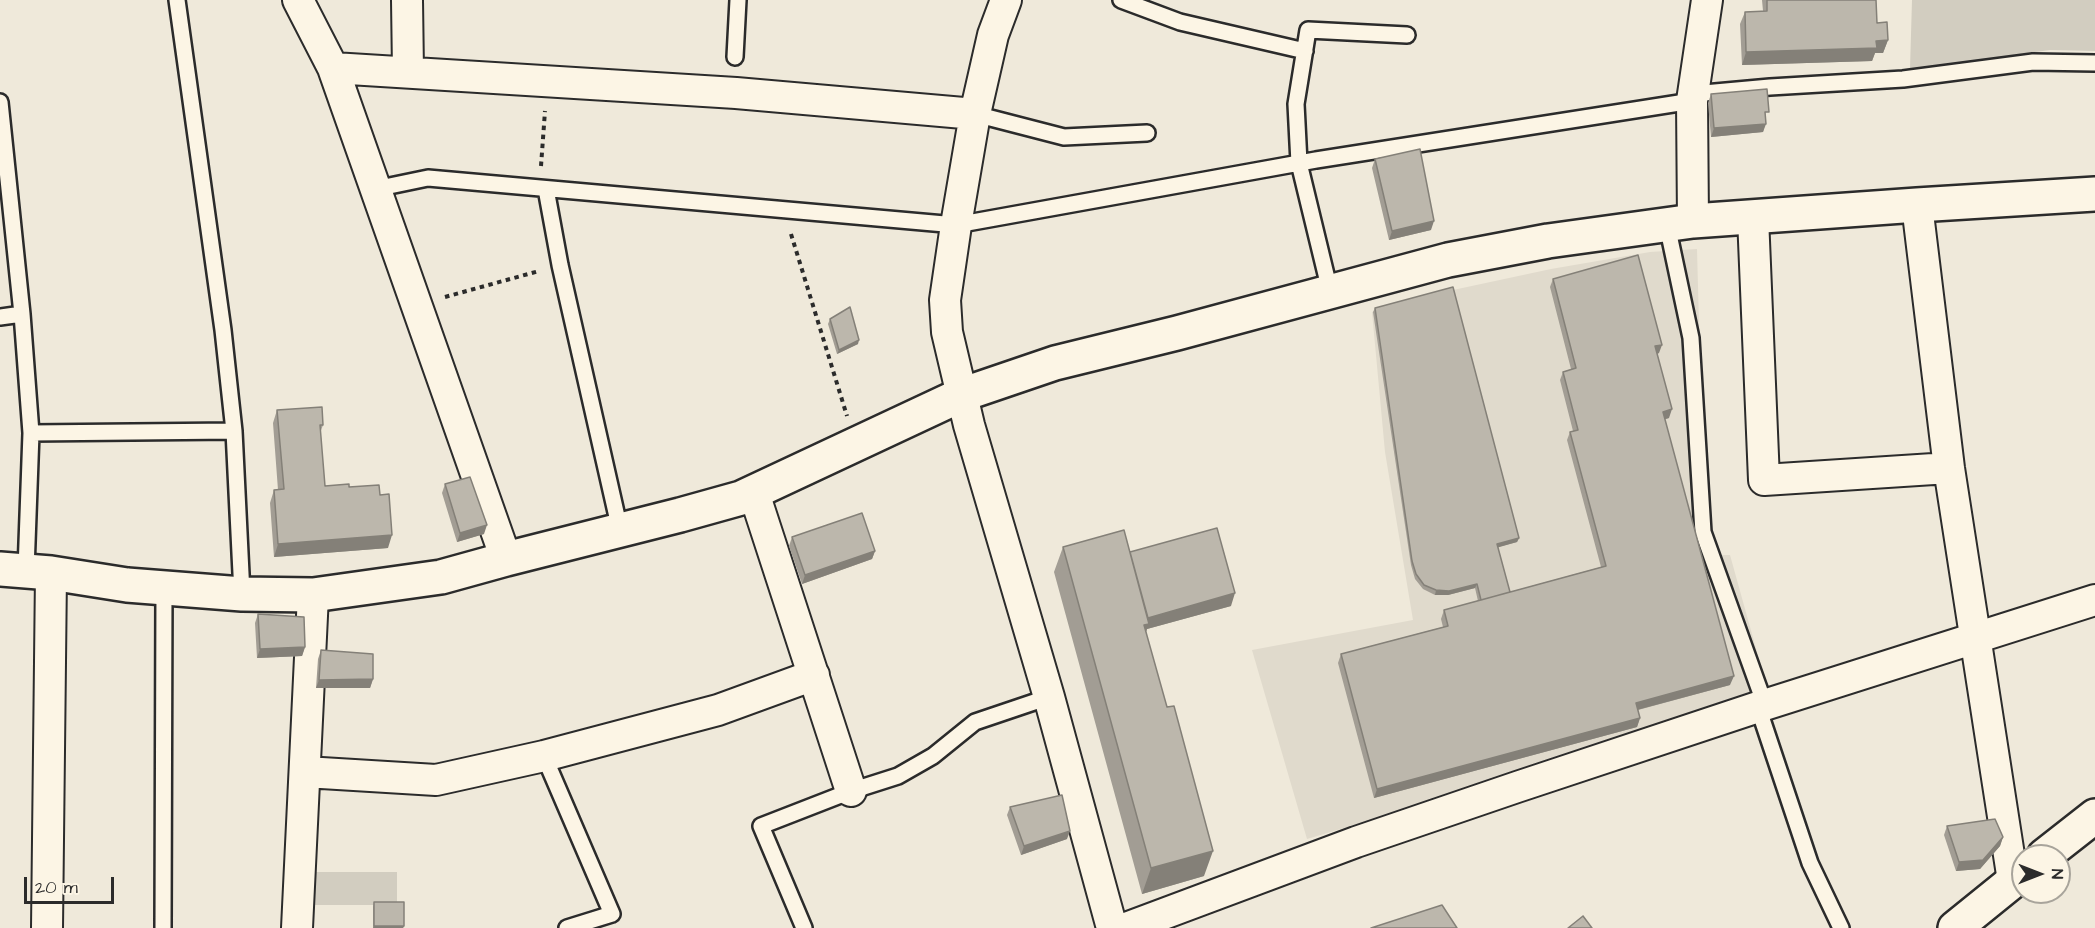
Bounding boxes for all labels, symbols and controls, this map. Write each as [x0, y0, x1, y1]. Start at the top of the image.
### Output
north arrow [2011, 844, 2071, 904]
scale bar [27, 865, 117, 903]
text: N [2046, 869, 2068, 879]
text: 20 m [35, 875, 78, 900]

